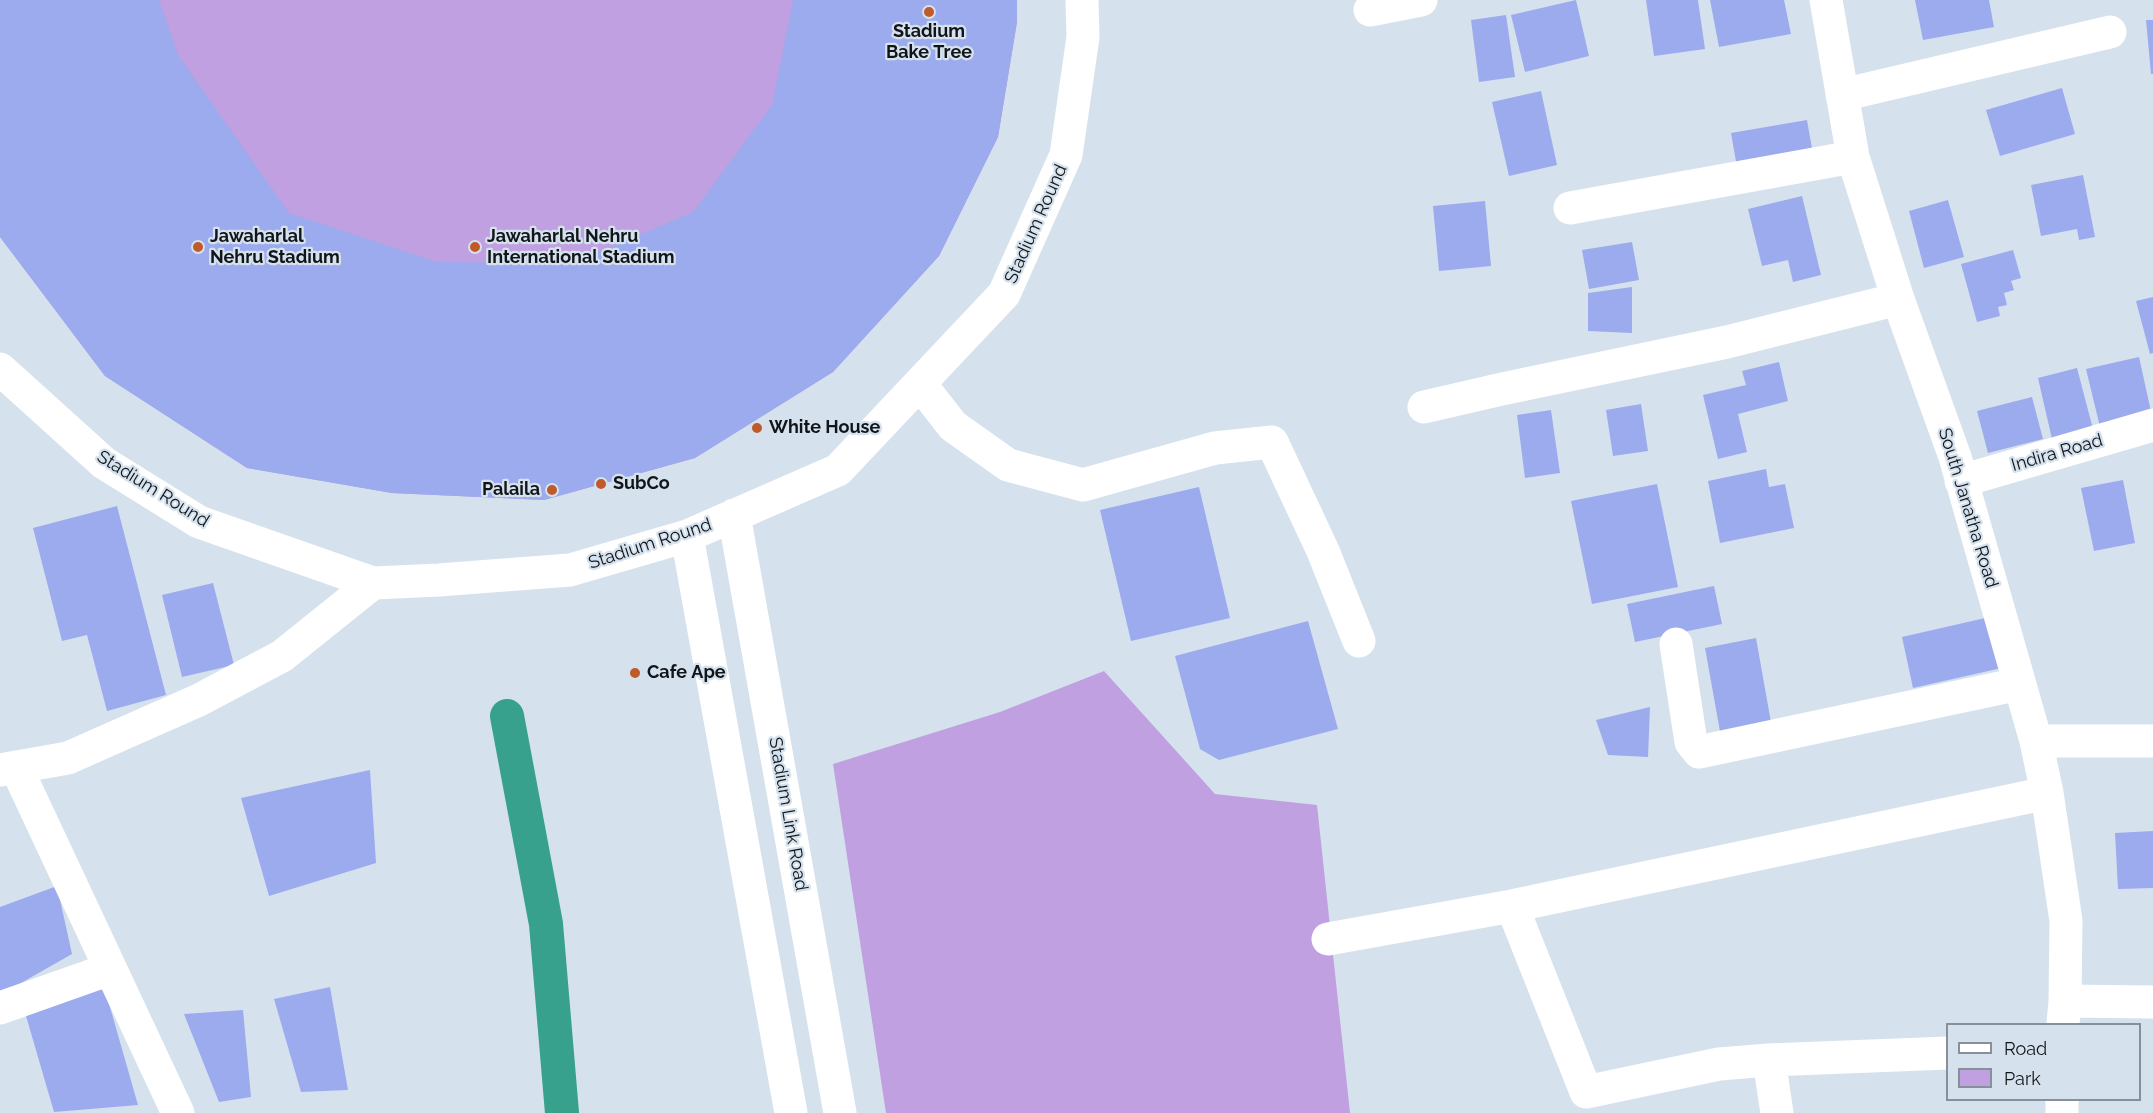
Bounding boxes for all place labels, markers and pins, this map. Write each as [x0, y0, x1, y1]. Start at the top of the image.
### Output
marker: Stadium Bake Tree [922, 5, 936, 19]
place label: Stadium Bake Tree [886, 21, 972, 63]
place label: Jawaharlal Nehru Stadium [210, 226, 340, 268]
place label: Jawaharlal Nehru International Stadium [487, 226, 674, 268]
marker: Jawaharlal Nehru Stadium [191, 240, 205, 254]
marker: Jawaharlal Nehru International Stadium [468, 240, 482, 254]
place label: White House [769, 417, 880, 439]
marker: White House [750, 421, 764, 435]
place label: SubCo [613, 473, 670, 495]
marker: SubCo [594, 477, 608, 491]
place label: Palaila [482, 479, 540, 501]
marker: Palaila [545, 483, 559, 497]
place label: Cafe Ape [647, 662, 726, 684]
marker: Cafe Ape [628, 666, 642, 680]

